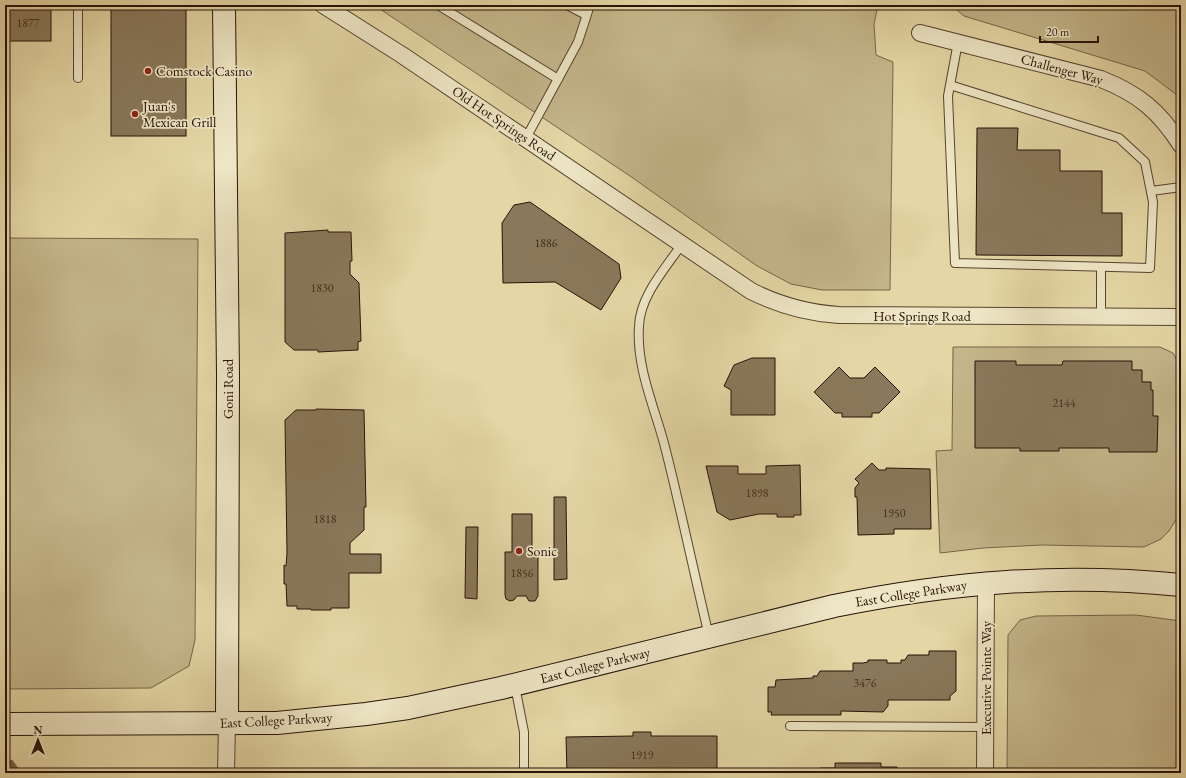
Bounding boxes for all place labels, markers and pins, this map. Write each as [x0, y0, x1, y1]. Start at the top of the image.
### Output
place label: Comstock Casino [156, 62, 253, 80]
marker: Comstock Casino [143, 66, 153, 76]
place label: Juan's Mexican Grill [142, 97, 217, 131]
marker: Juan's Mexican Grill [130, 109, 140, 119]
place label: Sonic [527, 542, 557, 560]
marker: Sonic [514, 546, 524, 556]

